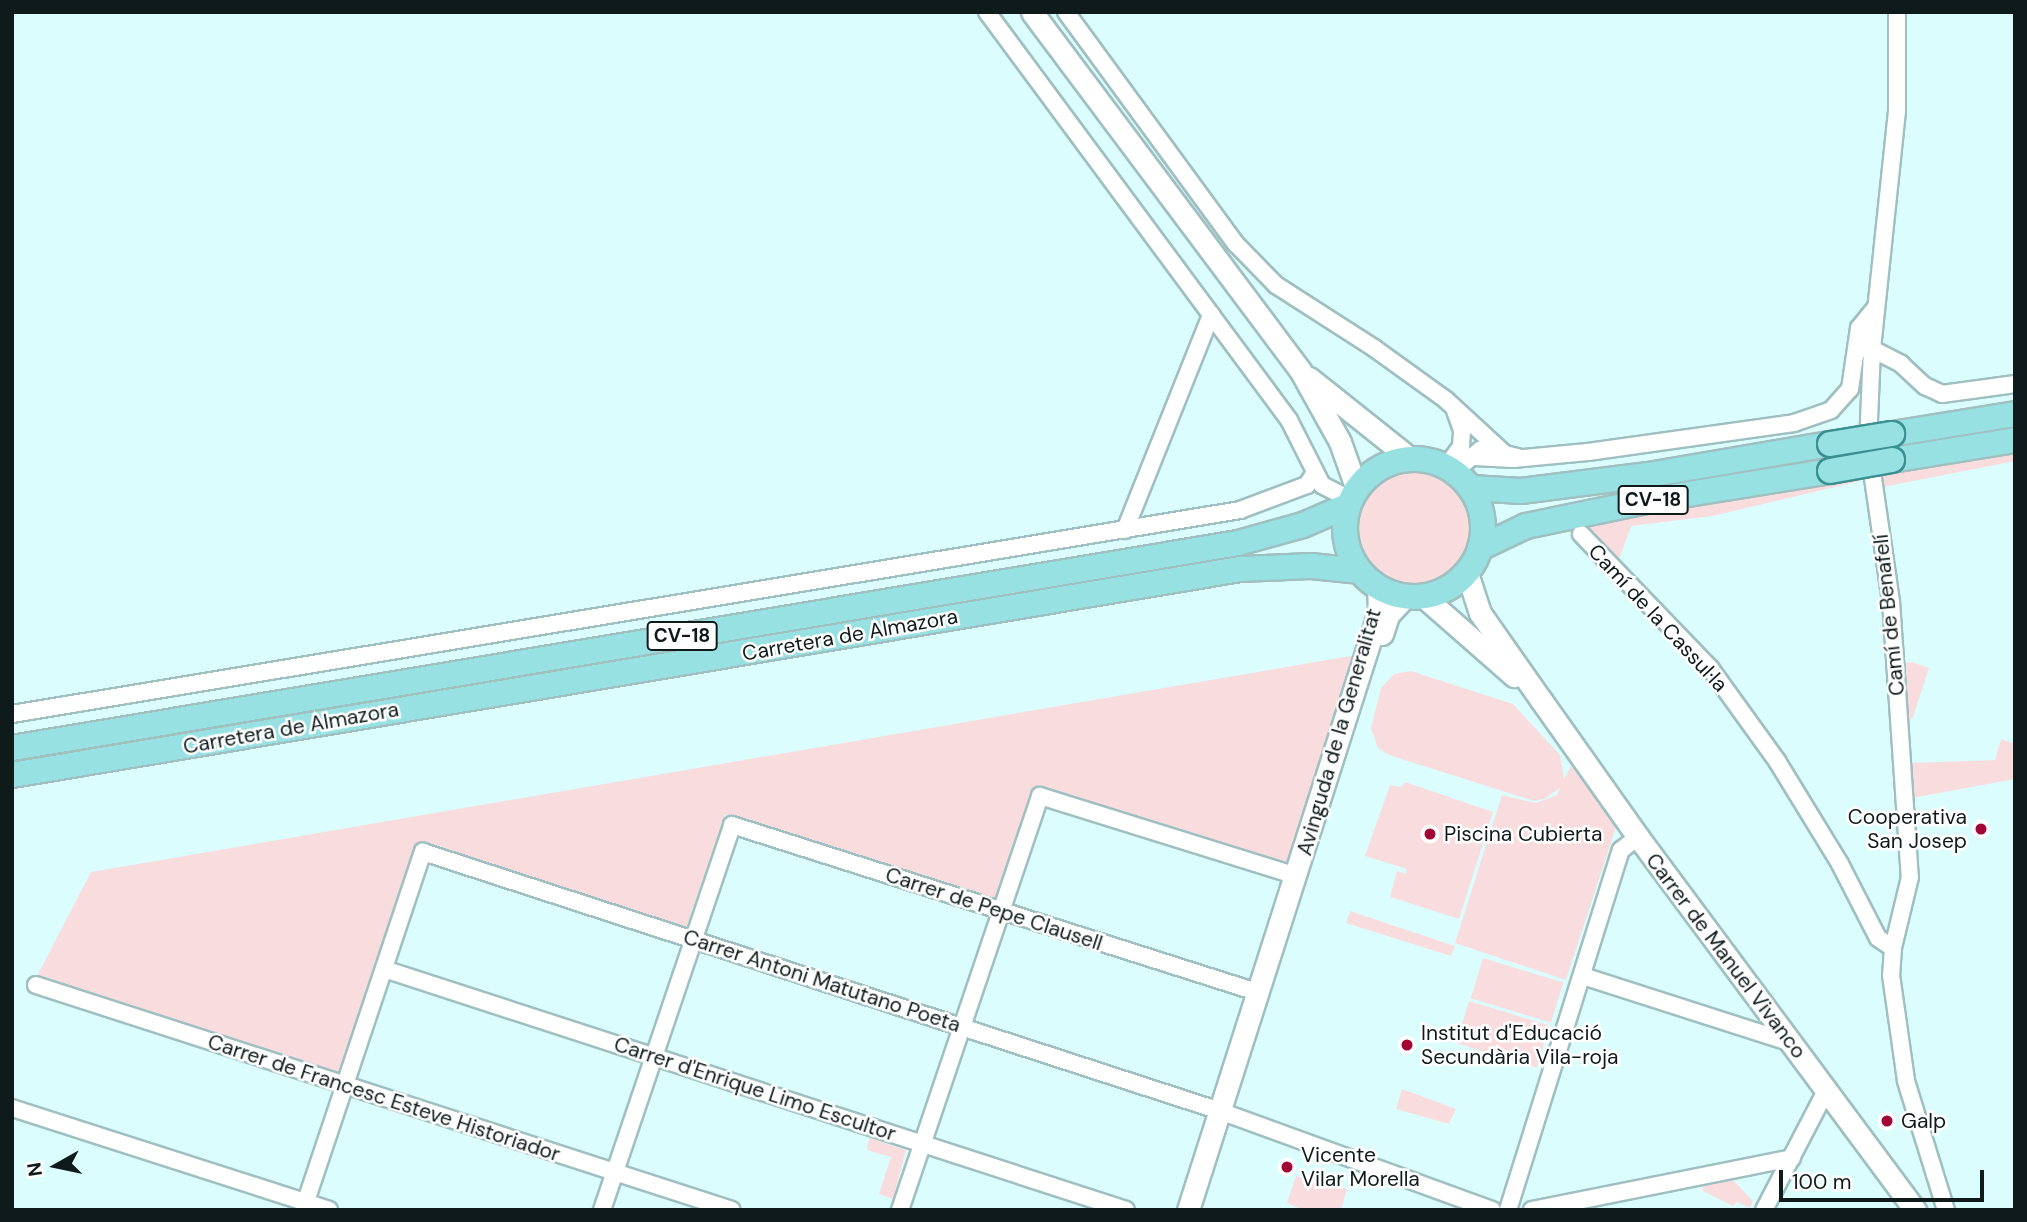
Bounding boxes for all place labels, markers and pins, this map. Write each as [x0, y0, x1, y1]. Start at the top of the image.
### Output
place label: Cooperativa San Josep [1848, 804, 1967, 854]
place label: Piscina Cubierta [1444, 821, 1603, 847]
marker: Cooperativa San Josep [1973, 821, 1989, 837]
marker: Piscina Cubierta [1422, 826, 1438, 842]
place label: Institut d'Educació Secundària Vila-roja [1421, 1020, 1619, 1070]
marker: Institut d'Educació Secundària Vila-roja [1399, 1037, 1415, 1053]
place label: Galp [1901, 1108, 1946, 1134]
marker: Galp [1879, 1113, 1895, 1129]
place label: Vicente Vilar Morella [1301, 1142, 1420, 1192]
marker: Vicente Vilar Morella [1279, 1159, 1295, 1175]

